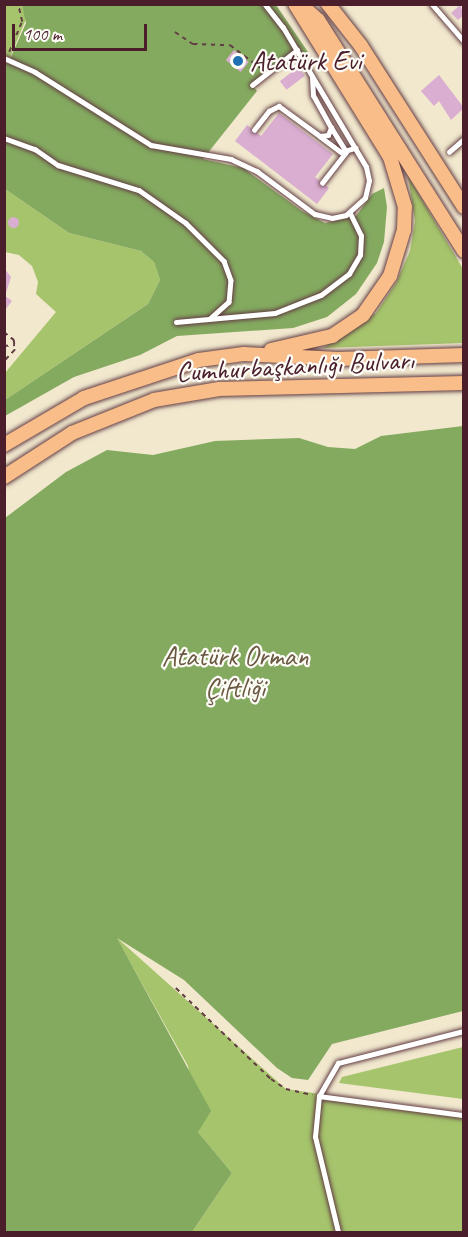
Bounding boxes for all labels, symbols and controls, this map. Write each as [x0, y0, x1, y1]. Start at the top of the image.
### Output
scale bar [15, 12, 150, 50]
text: 100 m [23, 23, 62, 45]
place label: Atatürk Evi [250, 44, 362, 78]
marker: Atatürk Evi [231, 54, 245, 68]
street label: Cumhurbaşkanlığı Bulvarı [175, 343, 415, 389]
park label: Atatürk Orman Çiftliği [161, 639, 309, 705]

